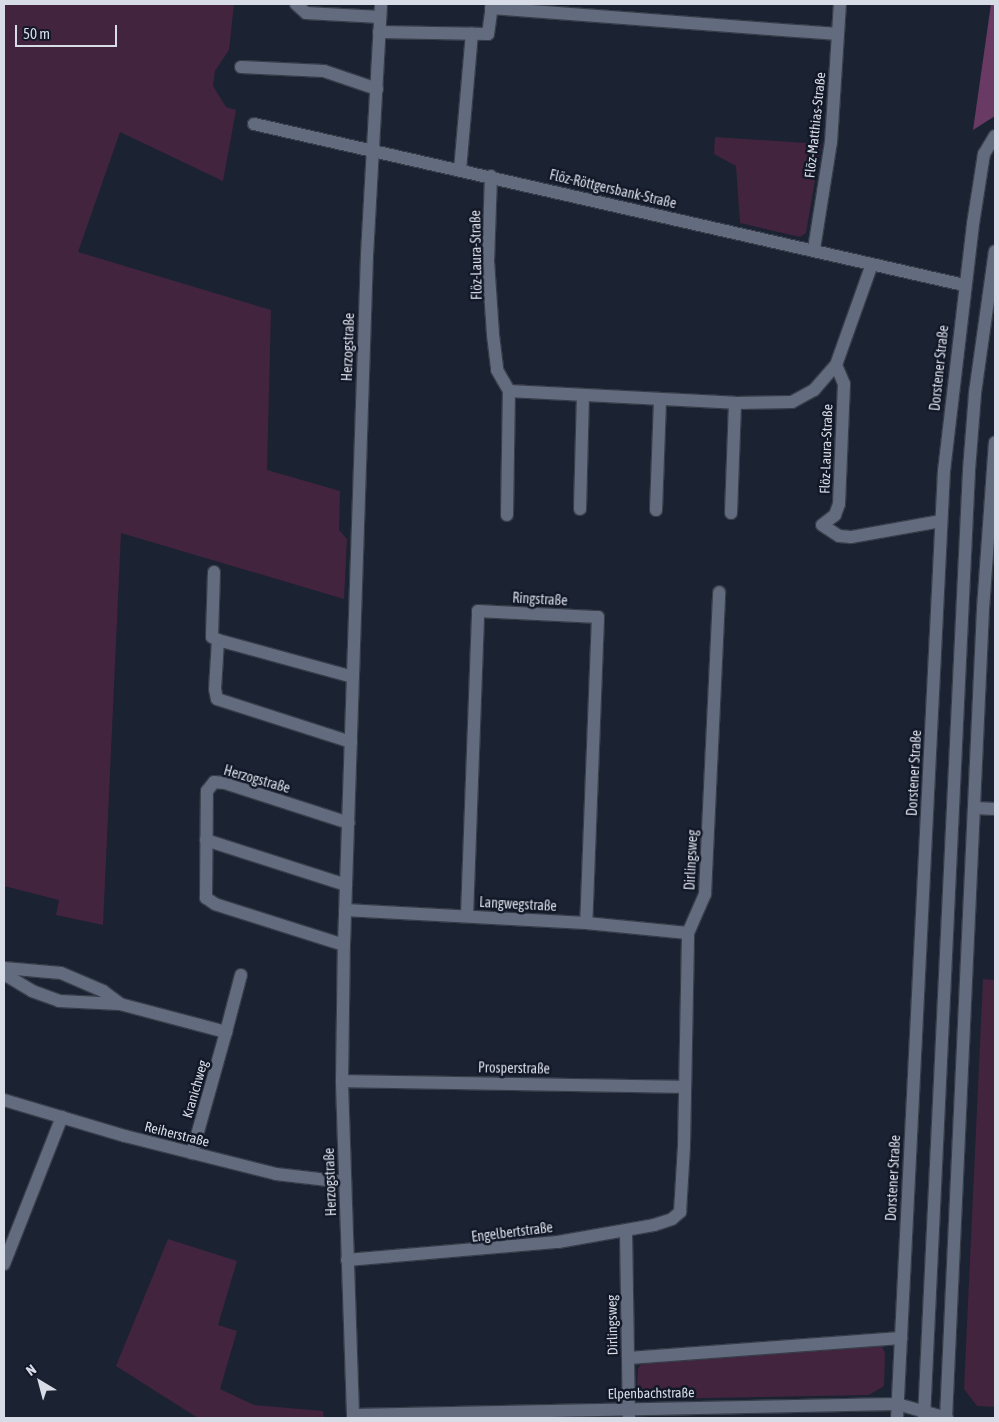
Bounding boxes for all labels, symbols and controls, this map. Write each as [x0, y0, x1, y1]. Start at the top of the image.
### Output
scale bar [18, 15, 120, 47]
text: 50 m [23, 25, 50, 42]
street label: Flöz-Matthias-Straße [801, 71, 829, 179]
street label: Flöz-Röttgersbank-Straße [548, 166, 678, 212]
street label: Flöz-Laura-Straße [467, 210, 485, 300]
street label: Herzogstraße [338, 313, 358, 381]
street label: Dorstener Straße [926, 324, 952, 412]
street label: Flöz-Laura-Straße [816, 404, 836, 494]
street label: Ringstraße [512, 589, 568, 609]
street label: Dorstener Straße [903, 730, 925, 816]
street label: Herzogstraße [222, 761, 292, 797]
street label: Dirlingsweg [681, 829, 701, 891]
street label: Langwegstraße [479, 894, 557, 914]
street label: Kranichweg [179, 1058, 211, 1120]
street label: Prosperstraße [478, 1059, 550, 1077]
street label: Reiherstraße [143, 1118, 211, 1150]
street label: Dorstener Straße [882, 1135, 904, 1221]
street label: Herzogstraße [320, 1148, 340, 1216]
street label: Engelbertstraße [470, 1219, 554, 1245]
street label: Dirlingsweg [603, 1295, 621, 1355]
north arrow [15, 1357, 65, 1407]
text: N [23, 1361, 39, 1379]
street label: Elpenbachstraße [607, 1384, 695, 1402]

